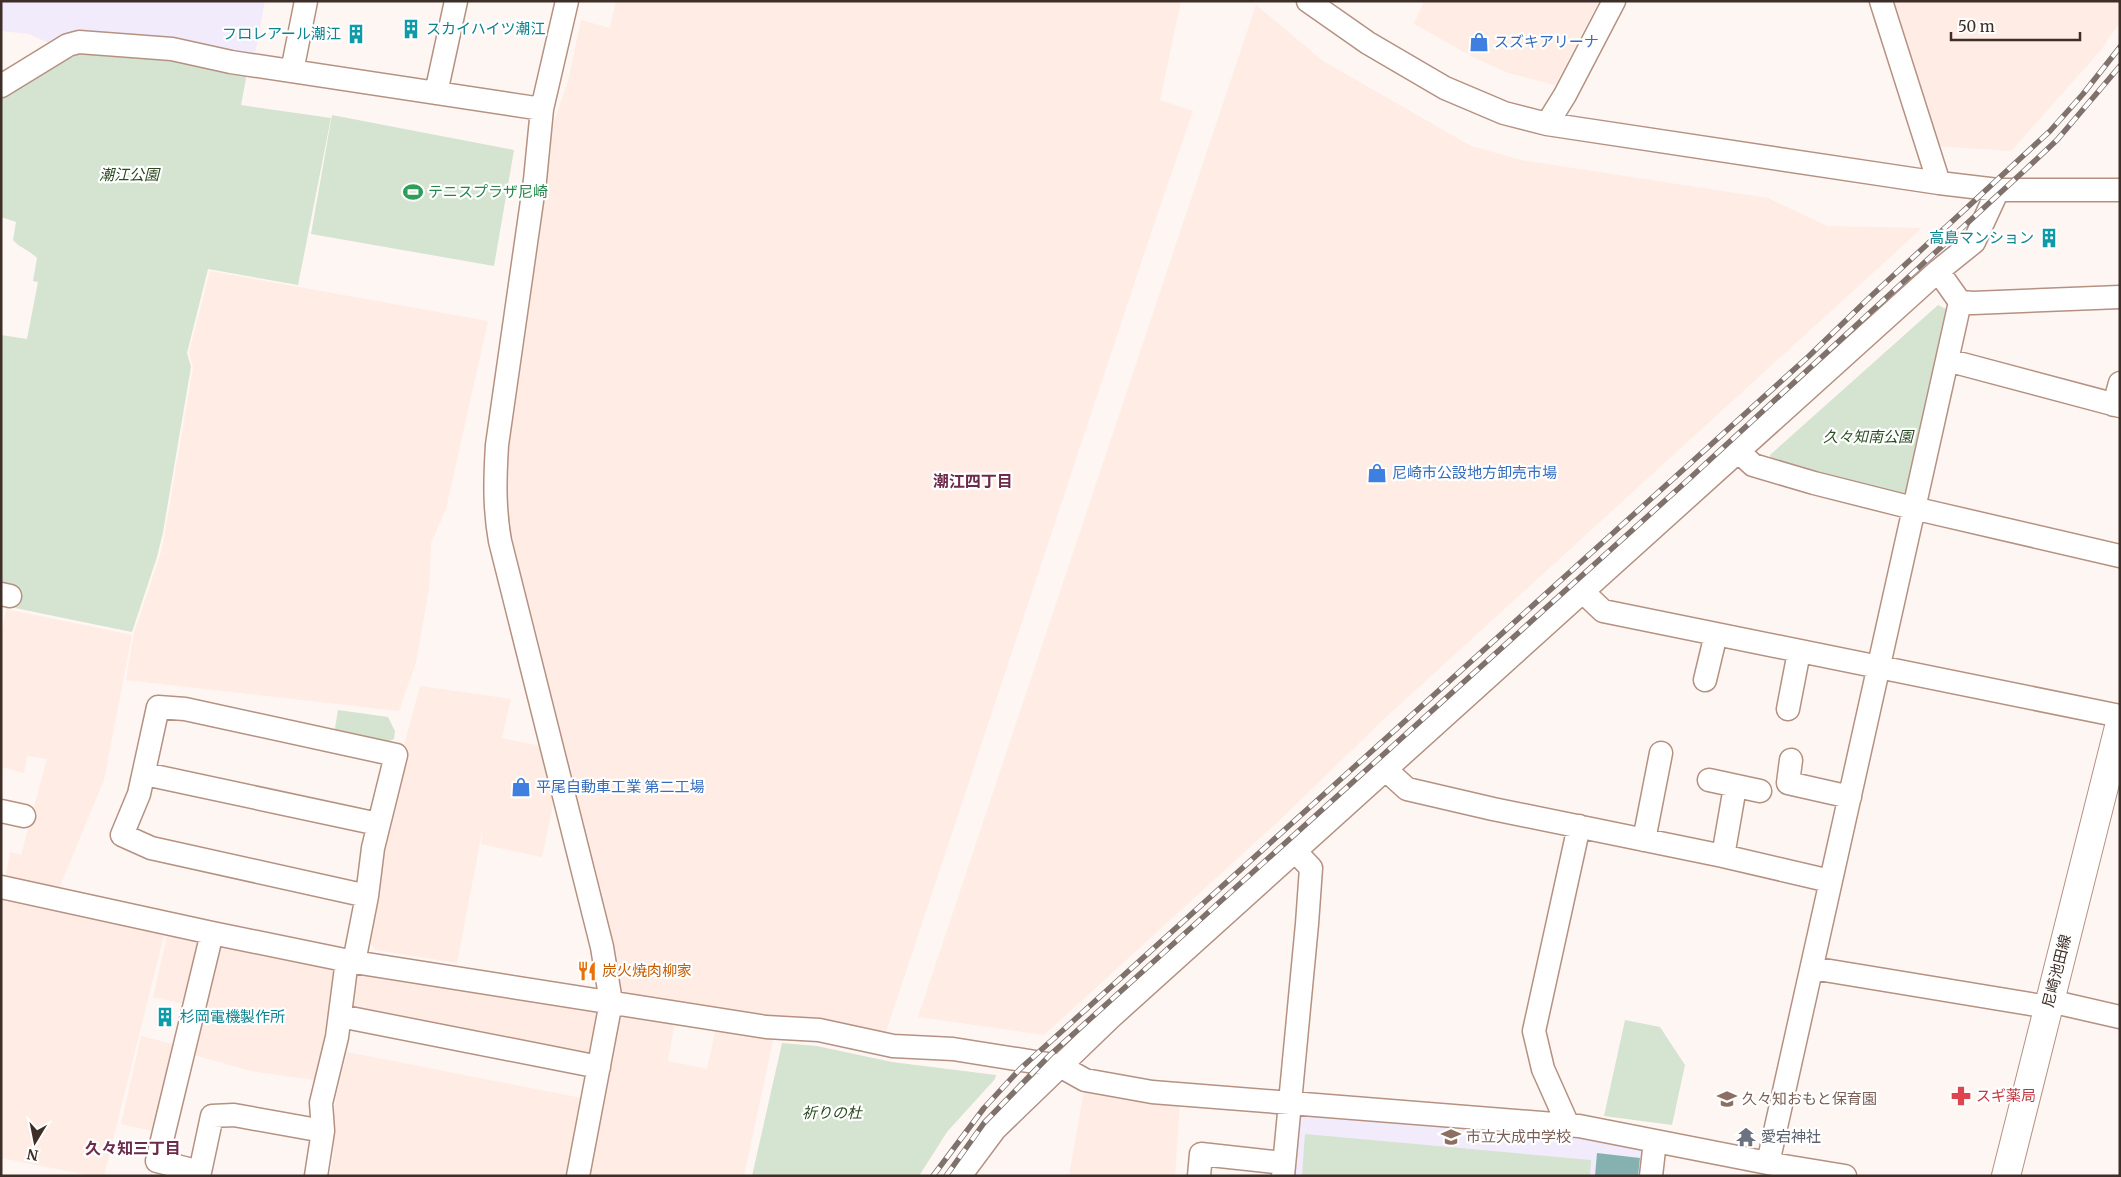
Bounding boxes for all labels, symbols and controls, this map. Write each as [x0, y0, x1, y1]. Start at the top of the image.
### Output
scale bar [1951, 10, 2080, 42]
text: 50 m [1958, 17, 1995, 36]
building icon: スカイハイツ潮江 [400, 18, 422, 40]
place label: スカイハイツ潮江 [426, 19, 545, 38]
building icon: フロレアール潮江 [345, 23, 367, 45]
place label: フロレアール潮江 [222, 24, 341, 43]
shop icon: スズキアリーナ [1468, 31, 1490, 53]
place label: スズキアリーナ [1494, 32, 1599, 51]
park label: 潮江公園 [99, 165, 161, 184]
sports icon: テニスプラザ尼崎 [402, 181, 424, 203]
place label: テニスプラザ尼崎 [428, 182, 548, 201]
building icon: 高島マンション [2038, 227, 2060, 249]
place label: 高島マンション [1929, 228, 2034, 247]
park label: 久々知南公園 [1823, 427, 1915, 446]
shop icon: 尼崎市公設地方卸売市場 [1366, 462, 1388, 484]
place label: 尼崎市公設地方卸売市場 [1392, 463, 1557, 482]
district label: 潮江四丁目 [933, 471, 1013, 491]
shop icon: 平尾自動車工業 第二工場 [510, 776, 532, 798]
place label: 平尾自動車工業 第二工場 [536, 777, 705, 796]
street label: 尼崎池田線 [2038, 932, 2075, 1010]
restaurant icon: 炭火焼肉柳家 [576, 960, 598, 982]
place label: 炭火焼肉柳家 [602, 961, 692, 980]
building icon: 杉岡電機製作所 [154, 1006, 176, 1028]
place label: 杉岡電機製作所 [180, 1007, 285, 1026]
pharmacy icon: スギ薬局 [1950, 1085, 1972, 1107]
place label: スギ薬局 [1976, 1086, 2036, 1105]
school or university icon: 久々知おもと保育園 [1716, 1088, 1738, 1110]
place label: 久々知おもと保育園 [1742, 1089, 1877, 1108]
park label: 祈りの杜 [802, 1103, 863, 1122]
north arrow [10, 1117, 60, 1167]
school or university icon: 市立大成中学校 [1440, 1126, 1462, 1148]
temple icon: 愛宕神社 [1735, 1126, 1757, 1148]
place label: 市立大成中学校 [1466, 1127, 1571, 1146]
place label: 愛宕神社 [1761, 1127, 1821, 1146]
district label: 久々知三丁目 [85, 1138, 181, 1158]
text: N [26, 1145, 40, 1165]

